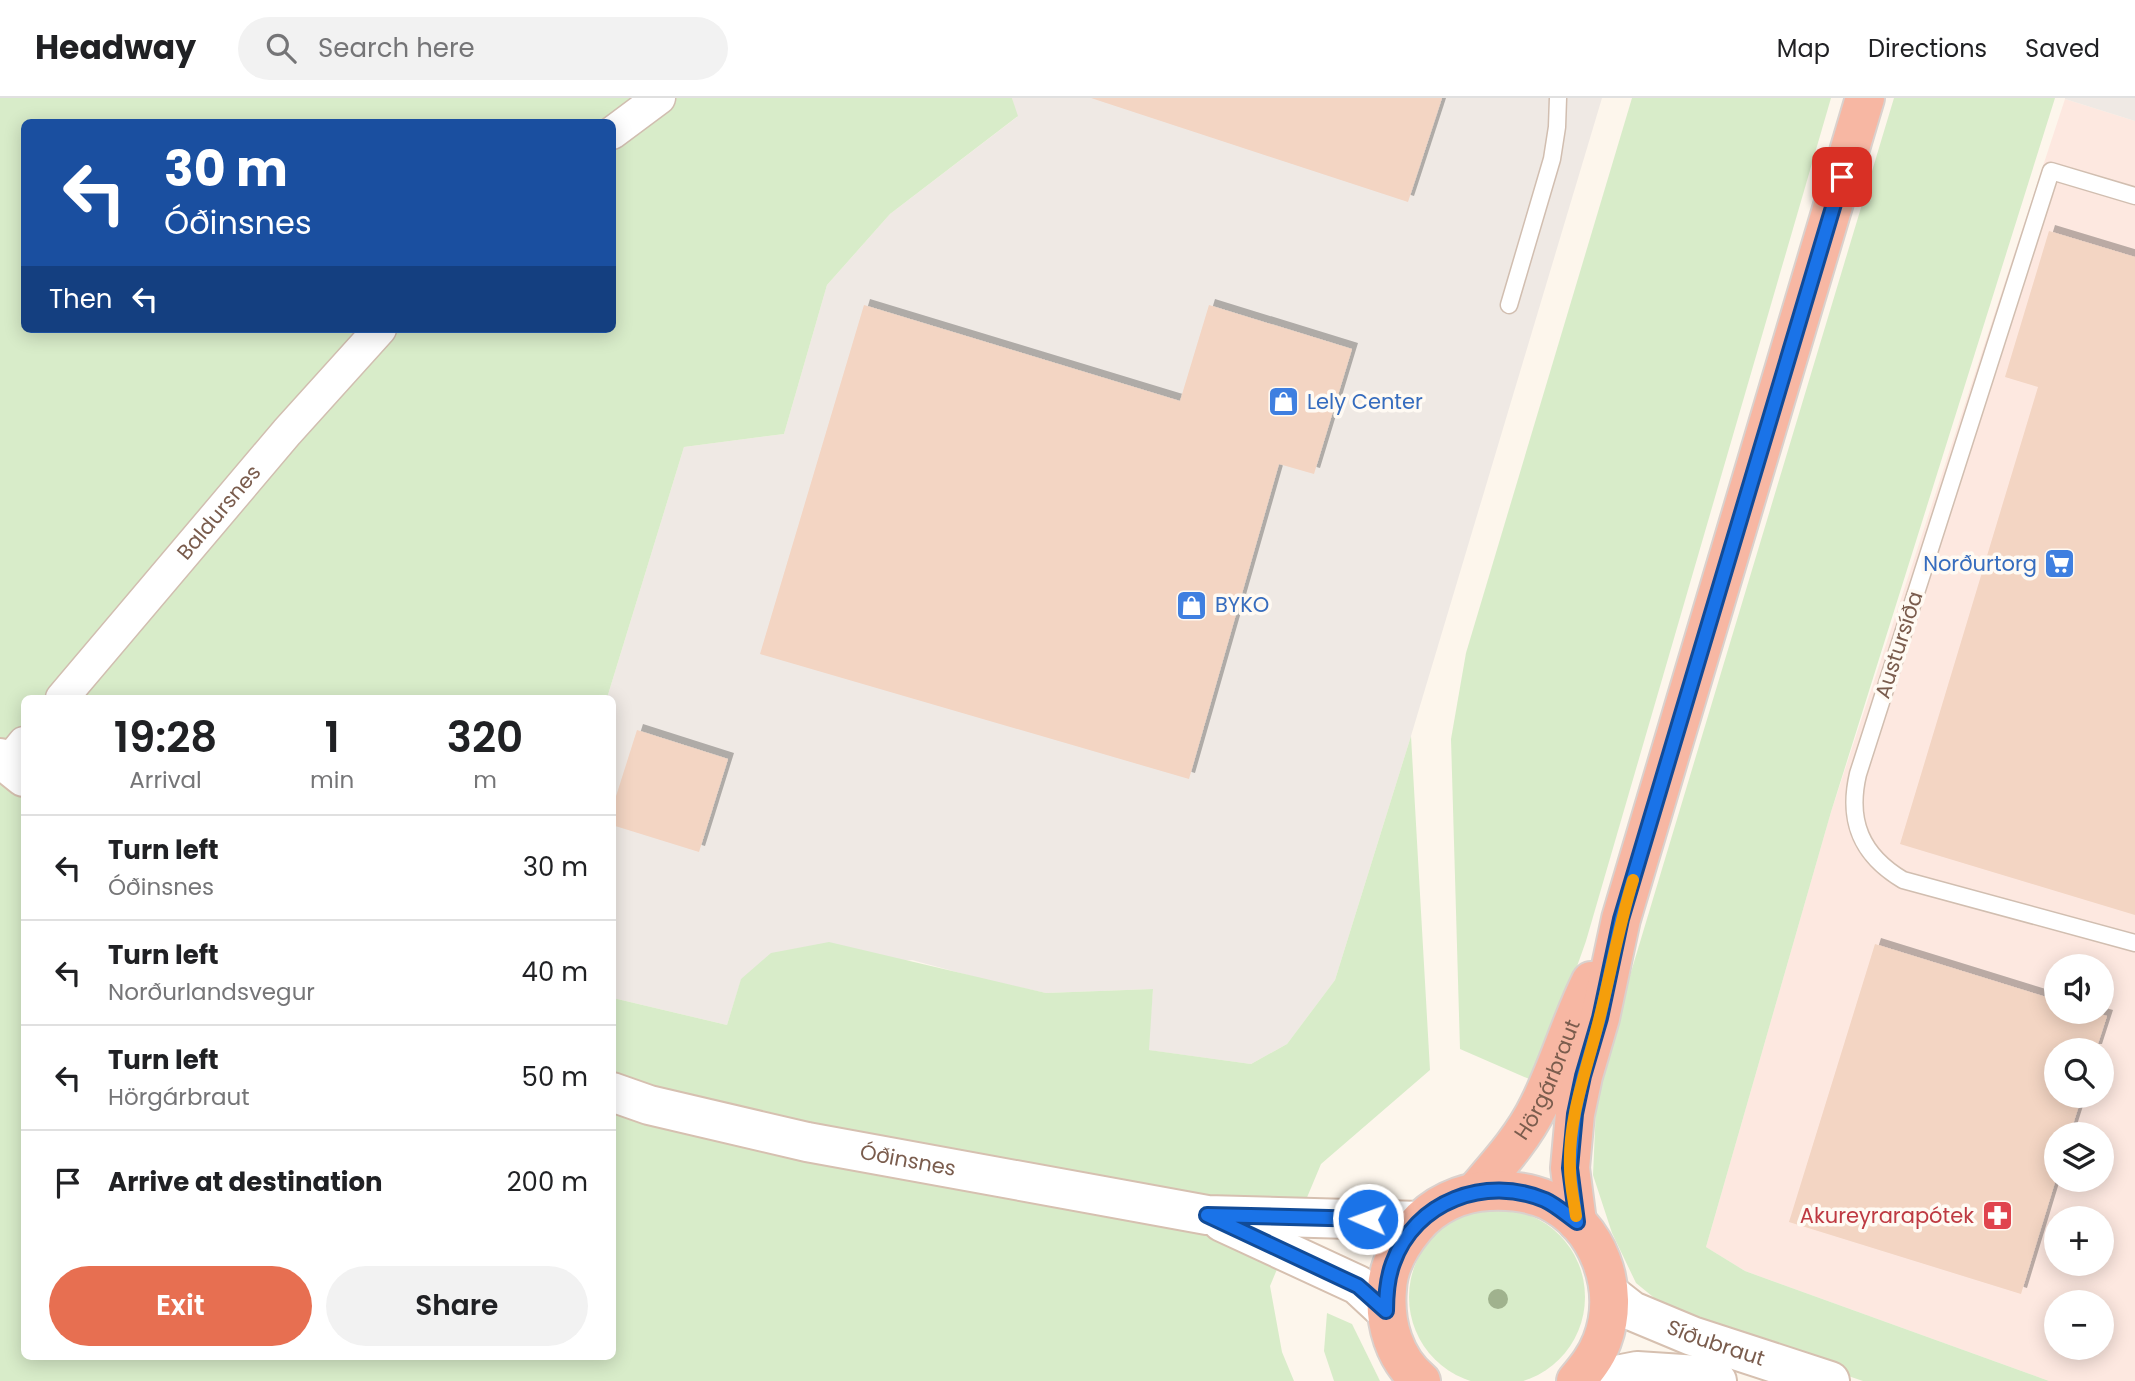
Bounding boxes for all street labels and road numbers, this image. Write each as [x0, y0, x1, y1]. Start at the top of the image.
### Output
street label: Baldursnes [170, 458, 267, 566]
street label: Austursíða [1868, 587, 1929, 702]
street label: Hörgárbraut [1507, 1015, 1587, 1145]
street label: Óðinsnes [858, 1137, 958, 1183]
street label: Síðubraut [1663, 1312, 1769, 1373]

